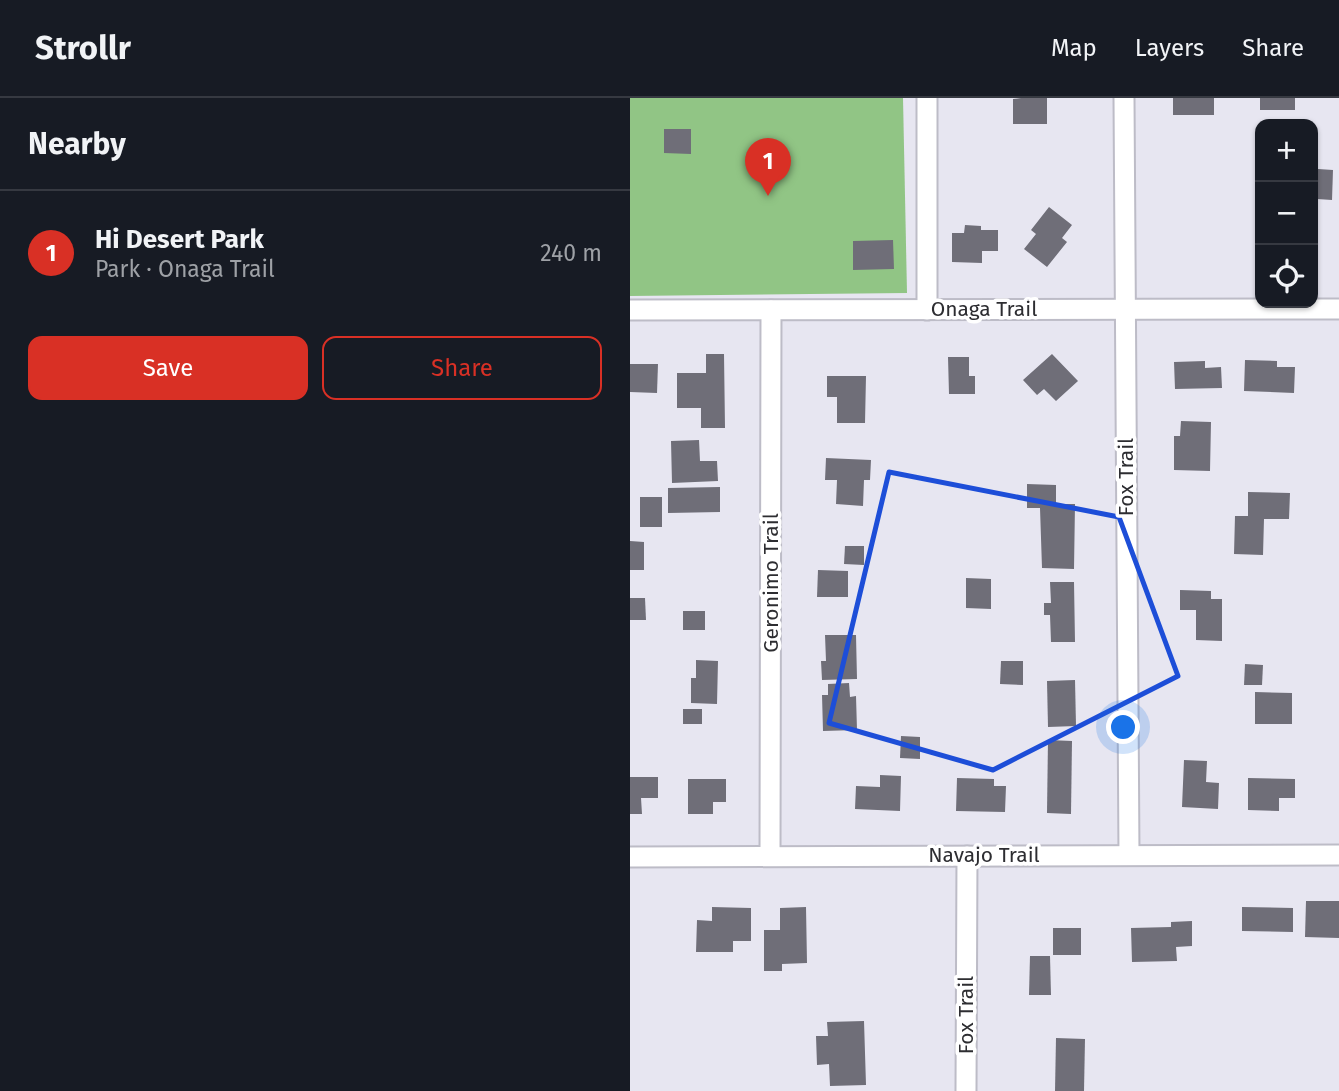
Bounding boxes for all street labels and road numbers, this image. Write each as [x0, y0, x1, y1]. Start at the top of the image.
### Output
street label: Onaga Trail [931, 296, 1037, 322]
street label: Fox Trail [1113, 438, 1139, 516]
street label: Geronimo Trail [758, 513, 784, 653]
street label: Navajo Trail [928, 842, 1040, 868]
street label: Fox Trail [953, 976, 979, 1054]

